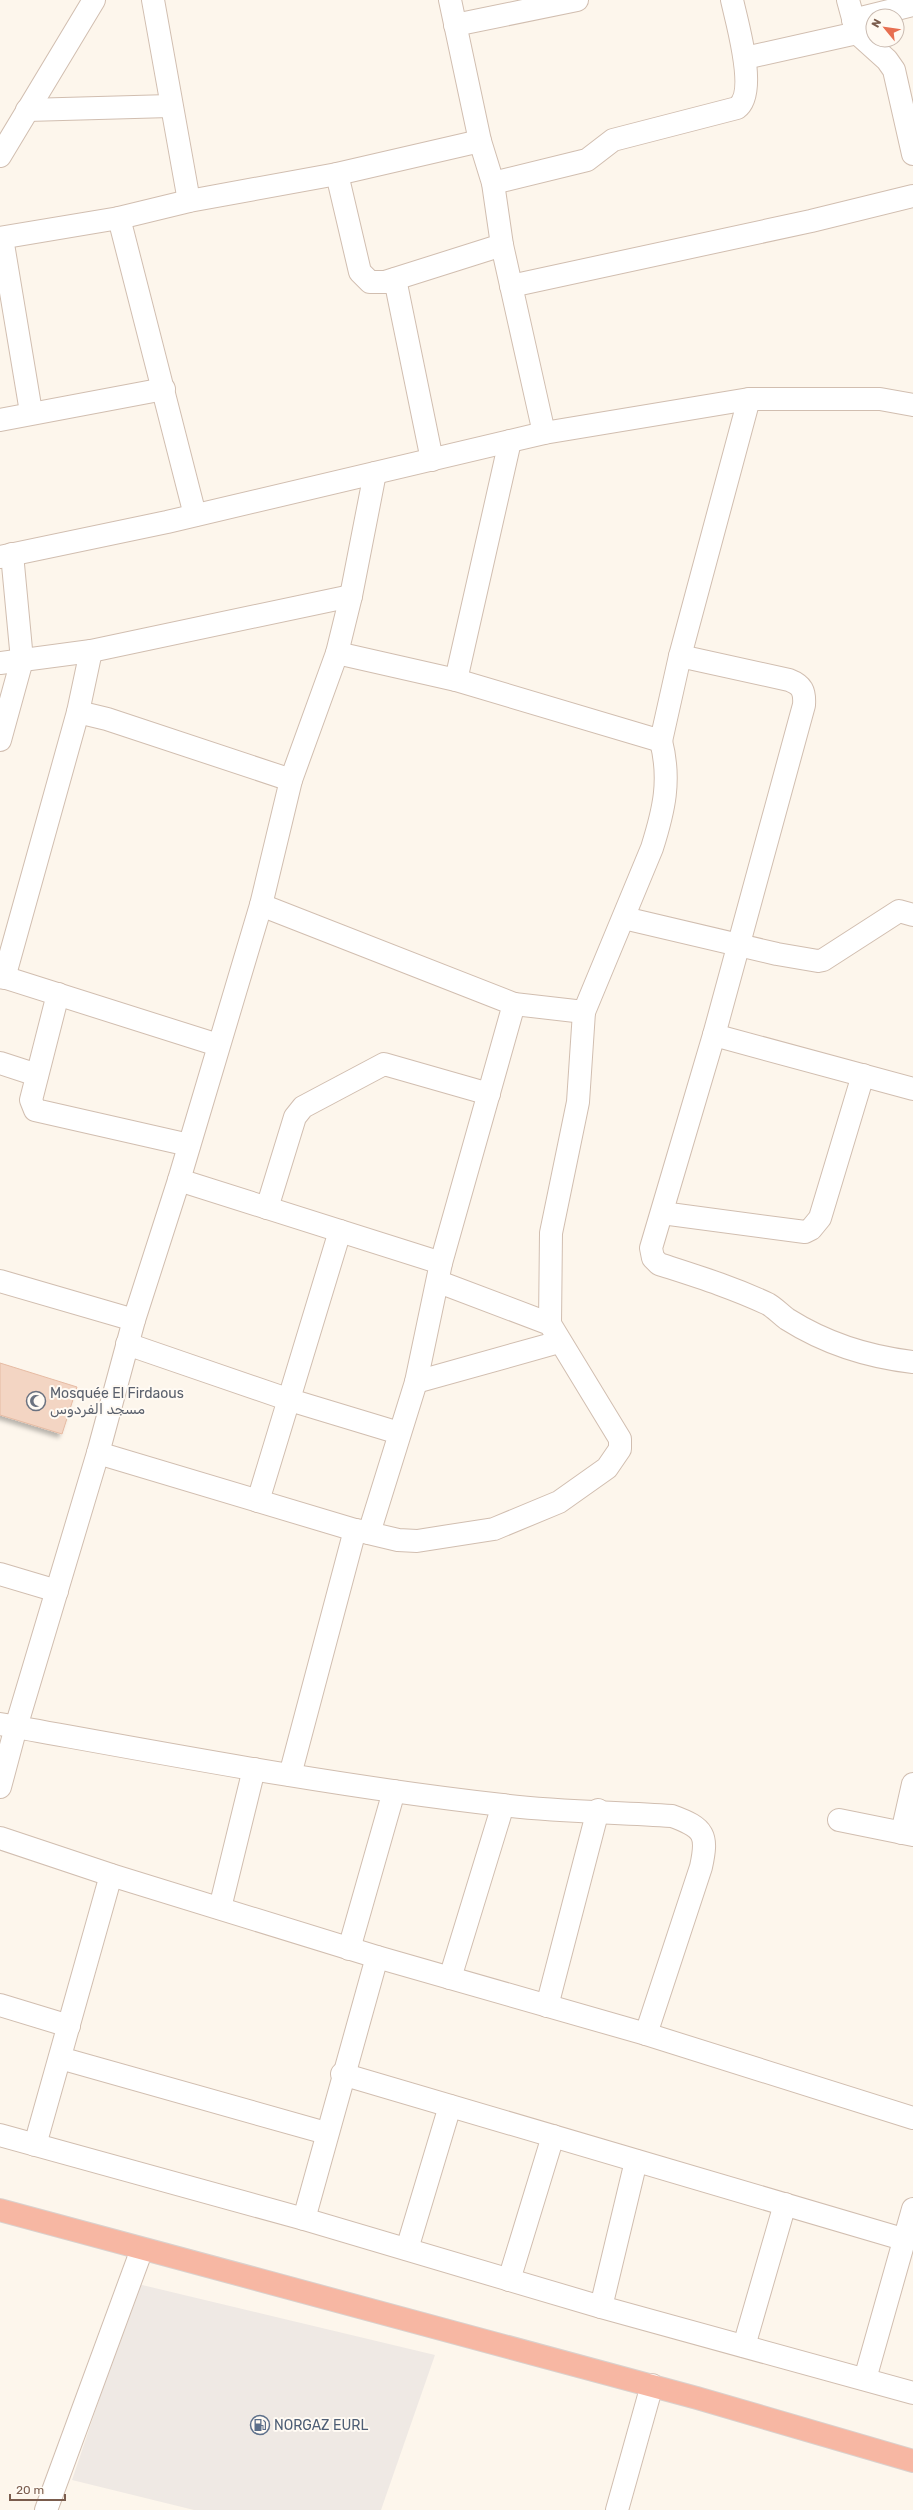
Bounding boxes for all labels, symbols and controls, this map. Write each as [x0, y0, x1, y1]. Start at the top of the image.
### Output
north arrow [865, 8, 905, 48]
text: N [869, 17, 884, 30]
place label: Mosquée El Firdaous مسجد الفردوس [50, 1385, 184, 1418]
mosque icon: Mosquée El Firdaous مسجد الفردوس [25, 1390, 47, 1412]
fuel station icon: NORGAZ EURL [249, 2414, 271, 2436]
place label: NORGAZ EURL [274, 2417, 368, 2434]
scale bar [10, 2476, 65, 2502]
text: 20 m [16, 2483, 44, 2497]

